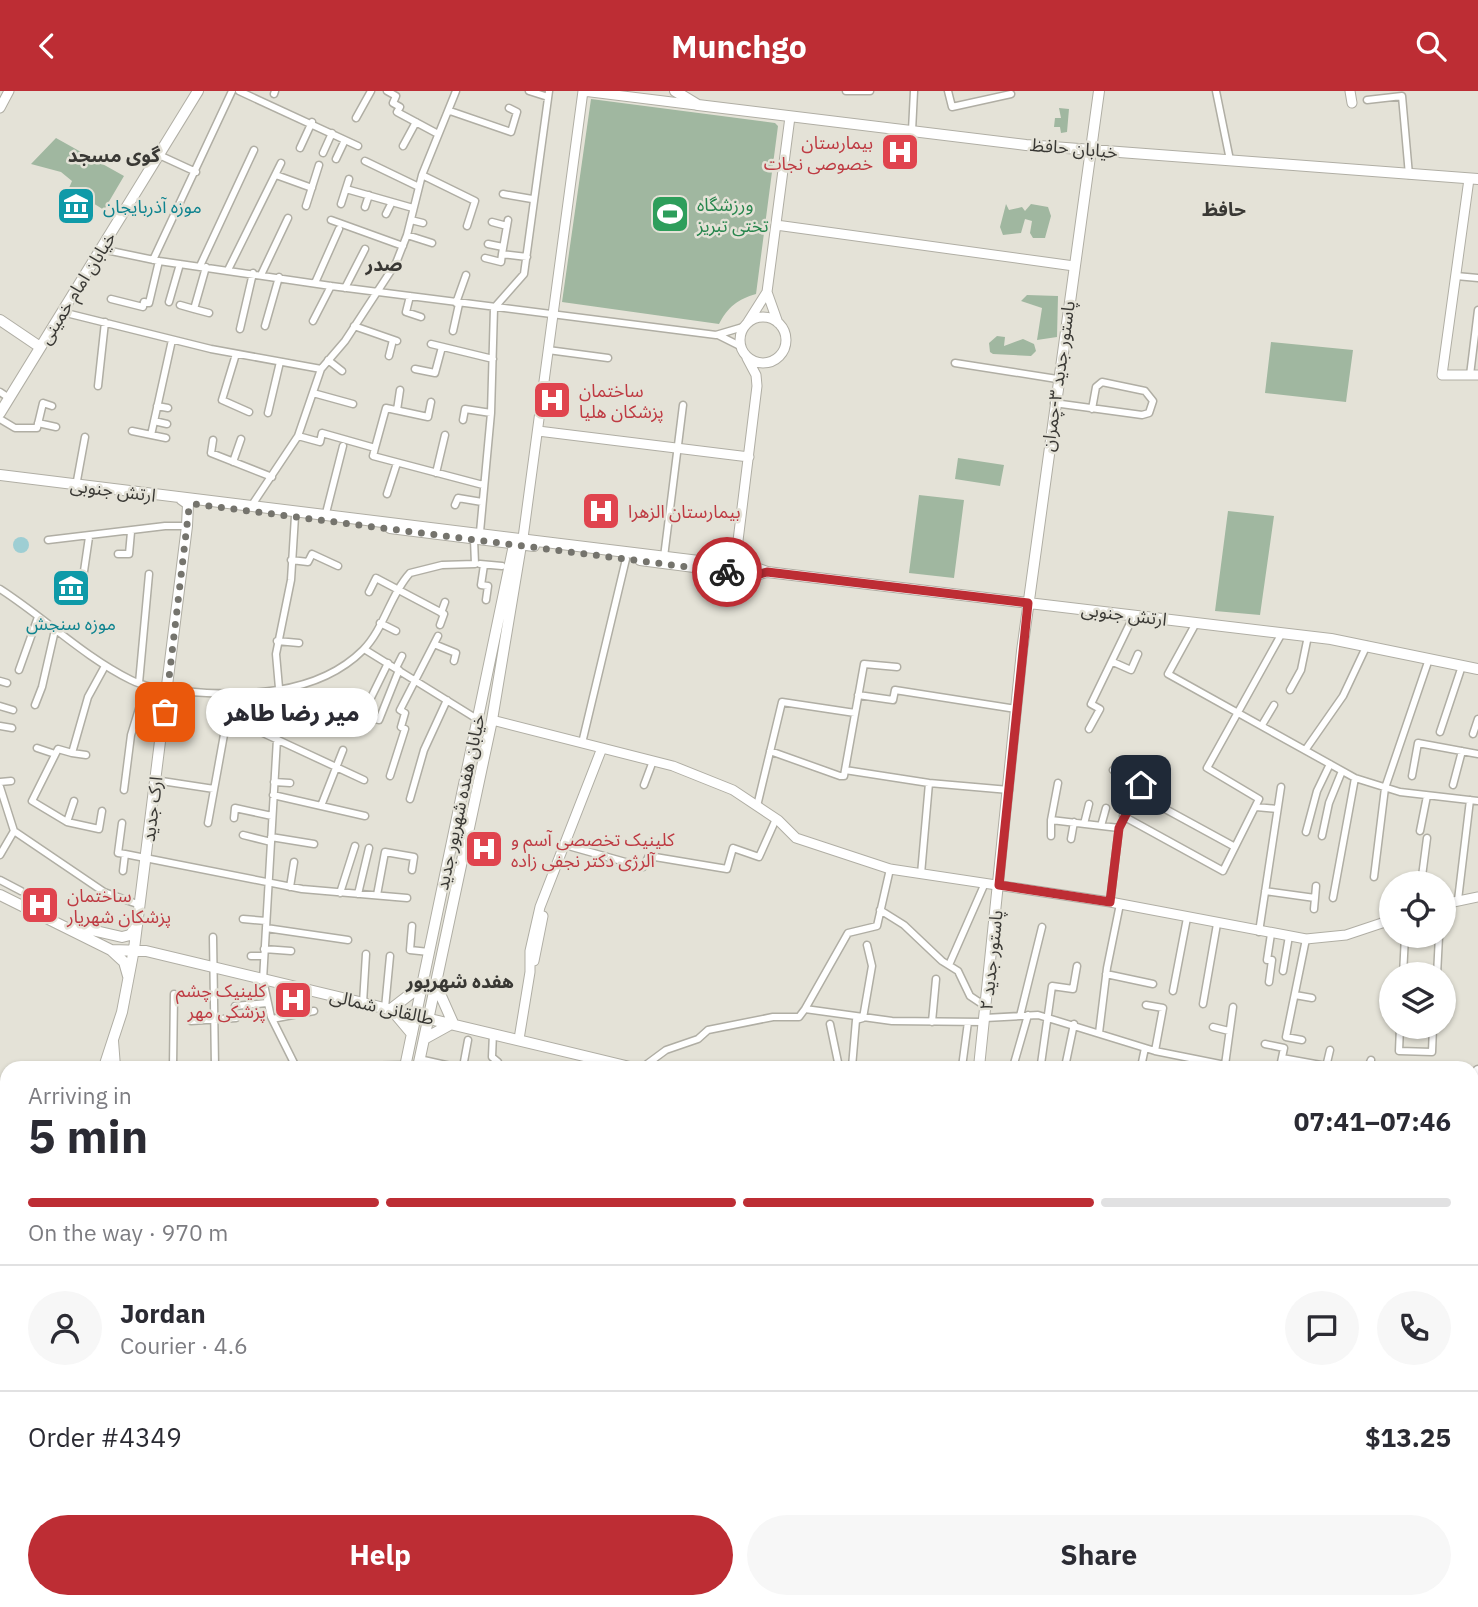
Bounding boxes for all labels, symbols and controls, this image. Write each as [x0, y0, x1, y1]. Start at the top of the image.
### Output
text: Munchgo [671, 25, 807, 67]
icon: back [28, 27, 66, 65]
icon: search [1412, 27, 1450, 65]
place label: بیمارستان خصوصی نجات [764, 131, 873, 175]
hospital icon: بیمارستان خصوصی نجات [879, 131, 921, 173]
street label: خیابان حافظ [1029, 133, 1119, 163]
district label: گوی مسجد [68, 143, 161, 167]
museum icon: موزه آذربایجان [55, 185, 97, 227]
sports icon: ورزشگاه تختی تبریز [649, 193, 691, 235]
place label: ورزشگاه تختی تبریز [696, 193, 769, 237]
place label: موزه آذربایجان [103, 195, 202, 218]
district label: حافظ [1202, 197, 1246, 221]
street label: خیابان امام خمینی [33, 228, 123, 350]
district label: صدر [364, 252, 403, 276]
street label: پاستور جدید ۳-چمران [1036, 299, 1080, 453]
hospital icon: ساختمان پزشکان هلیا [531, 379, 573, 421]
place label: ساختمان پزشکان هلیا [579, 379, 664, 423]
street label: ارتش جنوبی [69, 473, 157, 507]
hospital icon: بیمارستان الزهرا [580, 490, 622, 532]
place label: بیمارستان الزهرا [628, 500, 741, 523]
courier [692, 537, 762, 607]
icon: bike [708, 553, 746, 591]
museum icon: موزه سنجش [50, 567, 92, 609]
street label: ارتش جنوبی [1080, 597, 1168, 631]
place label: موزه سنجش [26, 612, 116, 635]
pin [135, 682, 195, 742]
callout: میر رضا طاهر [207, 687, 378, 737]
icon: bag [146, 693, 184, 731]
text: میر رضا طاهر [224, 697, 360, 727]
street label: خیابان هفده شهریور جدید [430, 712, 490, 892]
pin [1111, 755, 1171, 815]
icon: home [1122, 766, 1160, 804]
street label: ارک جدید [137, 775, 167, 843]
hospital icon: کلینیک تخصصى آسم و آلرژى دکتر نجفى زاده [463, 828, 505, 870]
place label: کلینیک تخصصى آسم و آلرژى دکتر نجفى زاده [511, 828, 675, 872]
map controls [1379, 871, 1456, 1039]
button: locate [1379, 871, 1456, 948]
hospital icon: ساختمان پزشکان شهریار [19, 884, 61, 926]
place label: ساختمان پزشکان شهریار [66, 884, 171, 928]
street label: پاستور جدید ۲ [974, 909, 1008, 1011]
button: layers [1379, 962, 1456, 1039]
district label: هفده شهریور [405, 969, 514, 993]
place label: کلینیک چشم پزشکی مهر [176, 979, 267, 1023]
hospital icon: کلینیک چشم پزشکی مهر [272, 979, 314, 1021]
street label: طالقانی شمالی [328, 984, 436, 1030]
text: Arriving in [28, 1080, 132, 1110]
text: 07:41–07:46 [1294, 1104, 1451, 1138]
text: 5 min [28, 1106, 148, 1166]
text: On the way · 970 m [28, 1217, 228, 1247]
button: person [28, 1291, 102, 1365]
button: chat [1285, 1291, 1359, 1365]
button: phone [1377, 1291, 1451, 1365]
text: Jordan [120, 1296, 206, 1330]
text: Courier · 4.6 [120, 1330, 248, 1360]
text: Order #4349 [28, 1420, 182, 1454]
text: $13.25 [1365, 1420, 1451, 1454]
button: Help [28, 1515, 733, 1595]
button: Share [747, 1515, 1451, 1595]

